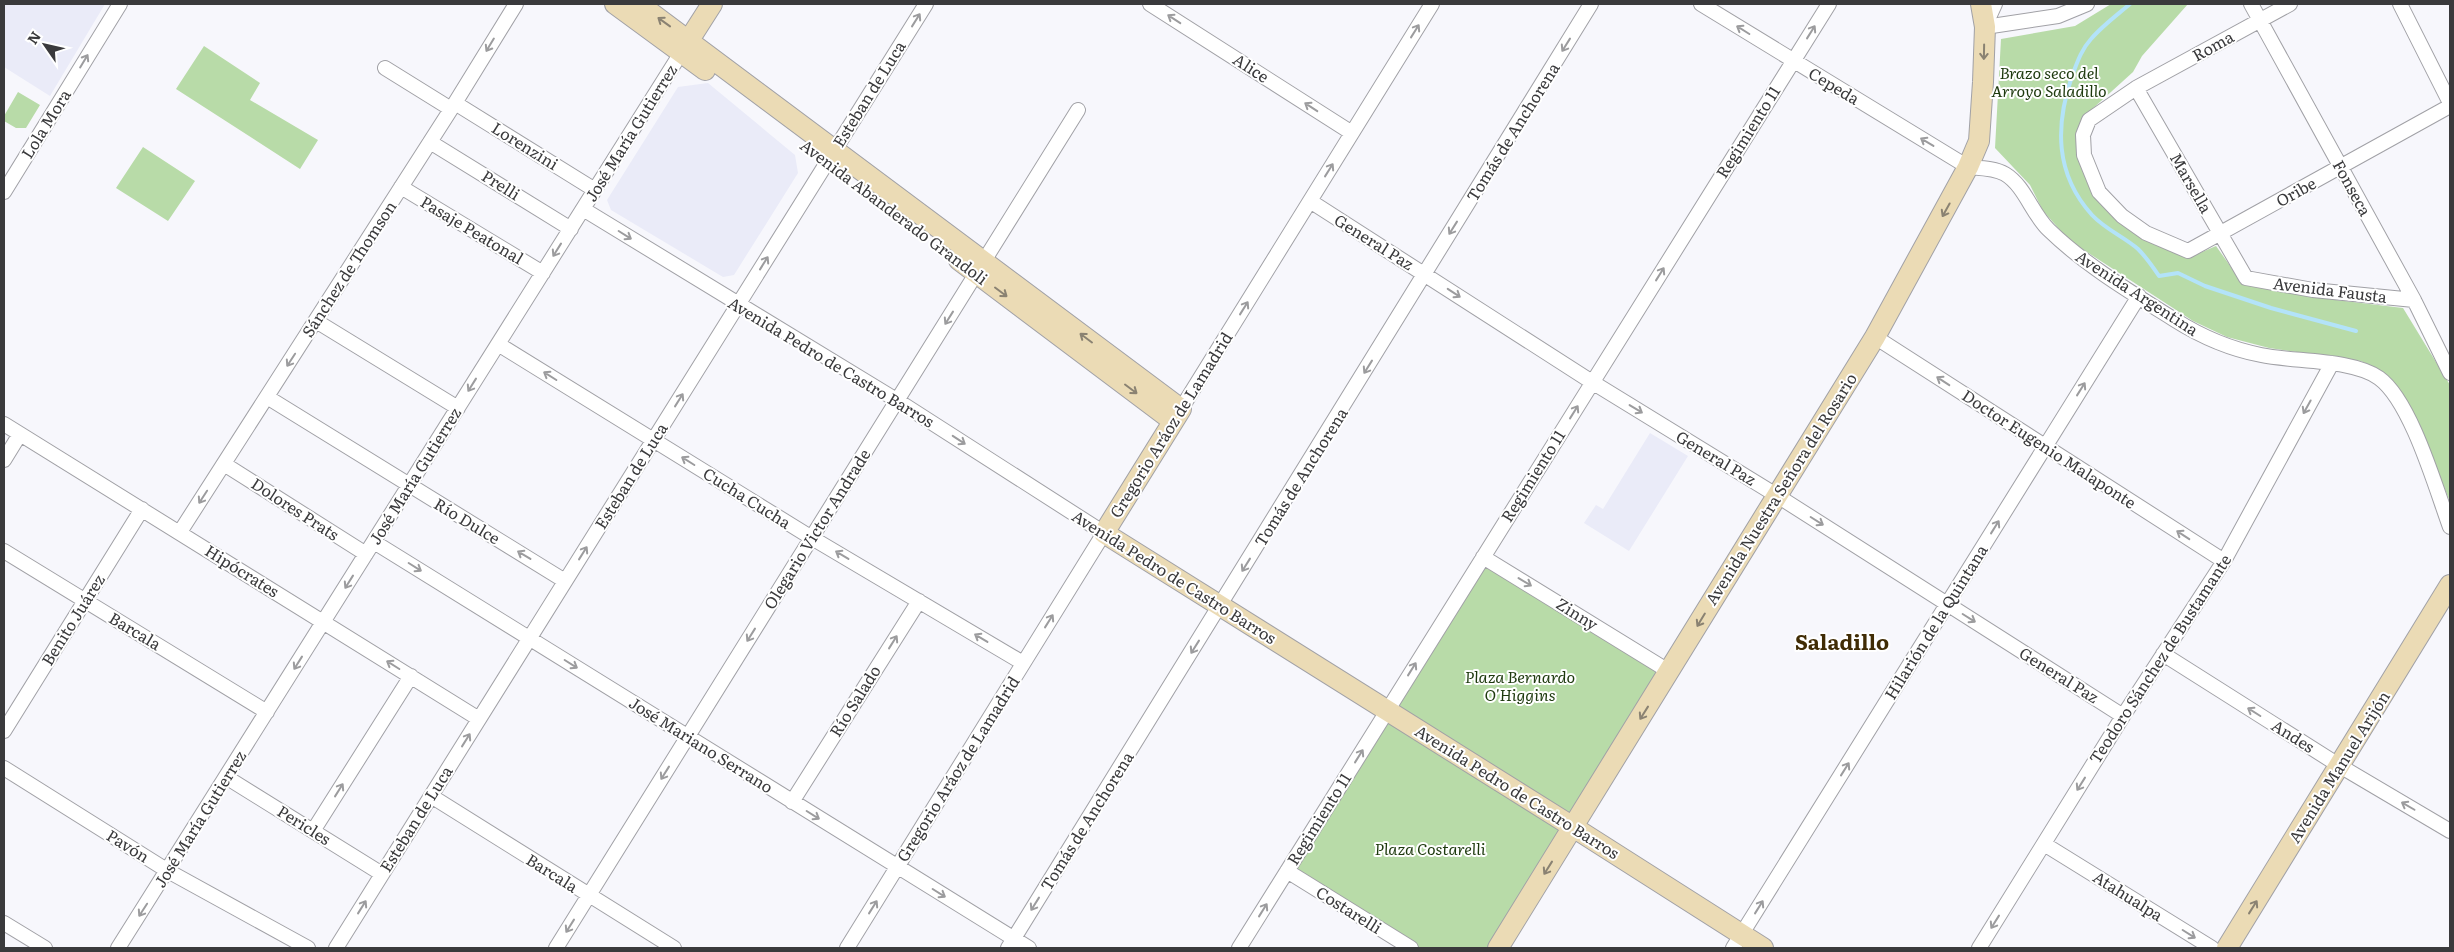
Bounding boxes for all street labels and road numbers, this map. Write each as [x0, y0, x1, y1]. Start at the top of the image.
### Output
street label: Roma [2187, 24, 2238, 66]
street label: Esteban de Luca [826, 35, 911, 151]
street label: Alice [1229, 47, 1274, 88]
street label: Tomás de Anchorena [1460, 57, 1565, 206]
street label: José María Gutierrez [578, 59, 682, 206]
street label: Cepeda [1804, 60, 1865, 110]
street label: Regimiento 11 [1709, 80, 1785, 182]
street label: Lola Mora [14, 84, 76, 163]
street label: Lorenzini [488, 115, 564, 175]
street label: Avenida Abanderado Grandoli [796, 133, 993, 290]
street label: Marsella [2165, 148, 2219, 218]
street label: Fonseca [2328, 155, 2378, 220]
street label: Prelli [478, 163, 525, 205]
street label: Oribe [2271, 170, 2320, 212]
street label: Pasaje Peatonal [416, 189, 529, 269]
street label: Sánchez de Thomson [295, 195, 402, 341]
street label: General Paz [1330, 207, 1419, 275]
street label: Avenida Argentina [2071, 243, 2204, 341]
street label: Avenida Fausta [2272, 270, 2389, 308]
street label: Avenida Pedro de Castro Barros [724, 290, 939, 432]
street label: Gregorio Aráoz de Lamadrid [1103, 327, 1237, 522]
street label: Avenida Nuestra Señora del Rosario [1698, 368, 1862, 609]
street label: Doctor Eugenio Malaponte [1958, 383, 2141, 514]
street label: José María Gutierrez [362, 402, 466, 549]
street label: Tomás de Anchorena [1248, 402, 1353, 551]
street label: Esteban de Luca [588, 417, 673, 533]
street label: Regimiento 11 [1494, 424, 1570, 526]
street label: General Paz [1672, 424, 1761, 491]
street label: Olegario Victor Andrade [757, 444, 875, 613]
street label: Cucha Cucha [699, 461, 796, 534]
street label: Dolores Prats [247, 471, 344, 546]
street label: Río Dulce [430, 491, 505, 549]
street label: Avenida Pedro de Castro Barros [1068, 503, 1281, 649]
street label: Hipócrates [201, 538, 284, 602]
street label: Hilarión de la Quintana [1878, 539, 1993, 704]
street label: Teodoro Sánchez de Bustamante [2082, 549, 2236, 768]
street label: Benito Juárez [35, 569, 110, 670]
street label: Zinny [1552, 591, 1604, 636]
street label: Barcala [105, 605, 166, 655]
street label: General Paz [2015, 640, 2104, 708]
street label: Río Salado [823, 660, 886, 741]
street label: Gregorio Aráoz de Lamadrid [890, 671, 1024, 866]
street label: Avenida Manuel Arijón [2282, 685, 2395, 847]
street label: José Mariano Serrano [625, 690, 778, 798]
street label: Andes [2267, 713, 2320, 758]
street label: Avenida Pedro de Castro Barros [1411, 718, 1624, 864]
street label: José María Gutierrez [147, 745, 251, 892]
street label: Tomás de Anchorena [1034, 746, 1139, 895]
street label: Esteban de Luca [373, 760, 458, 876]
street label: Regimiento 11 [1280, 767, 1356, 869]
street label: Pericles [273, 798, 336, 850]
street label: Pavón [102, 823, 155, 868]
street label: Barcala [522, 847, 583, 898]
street label: Atahualpa [2089, 864, 2169, 926]
street label: Costarelli [1312, 879, 1387, 939]

